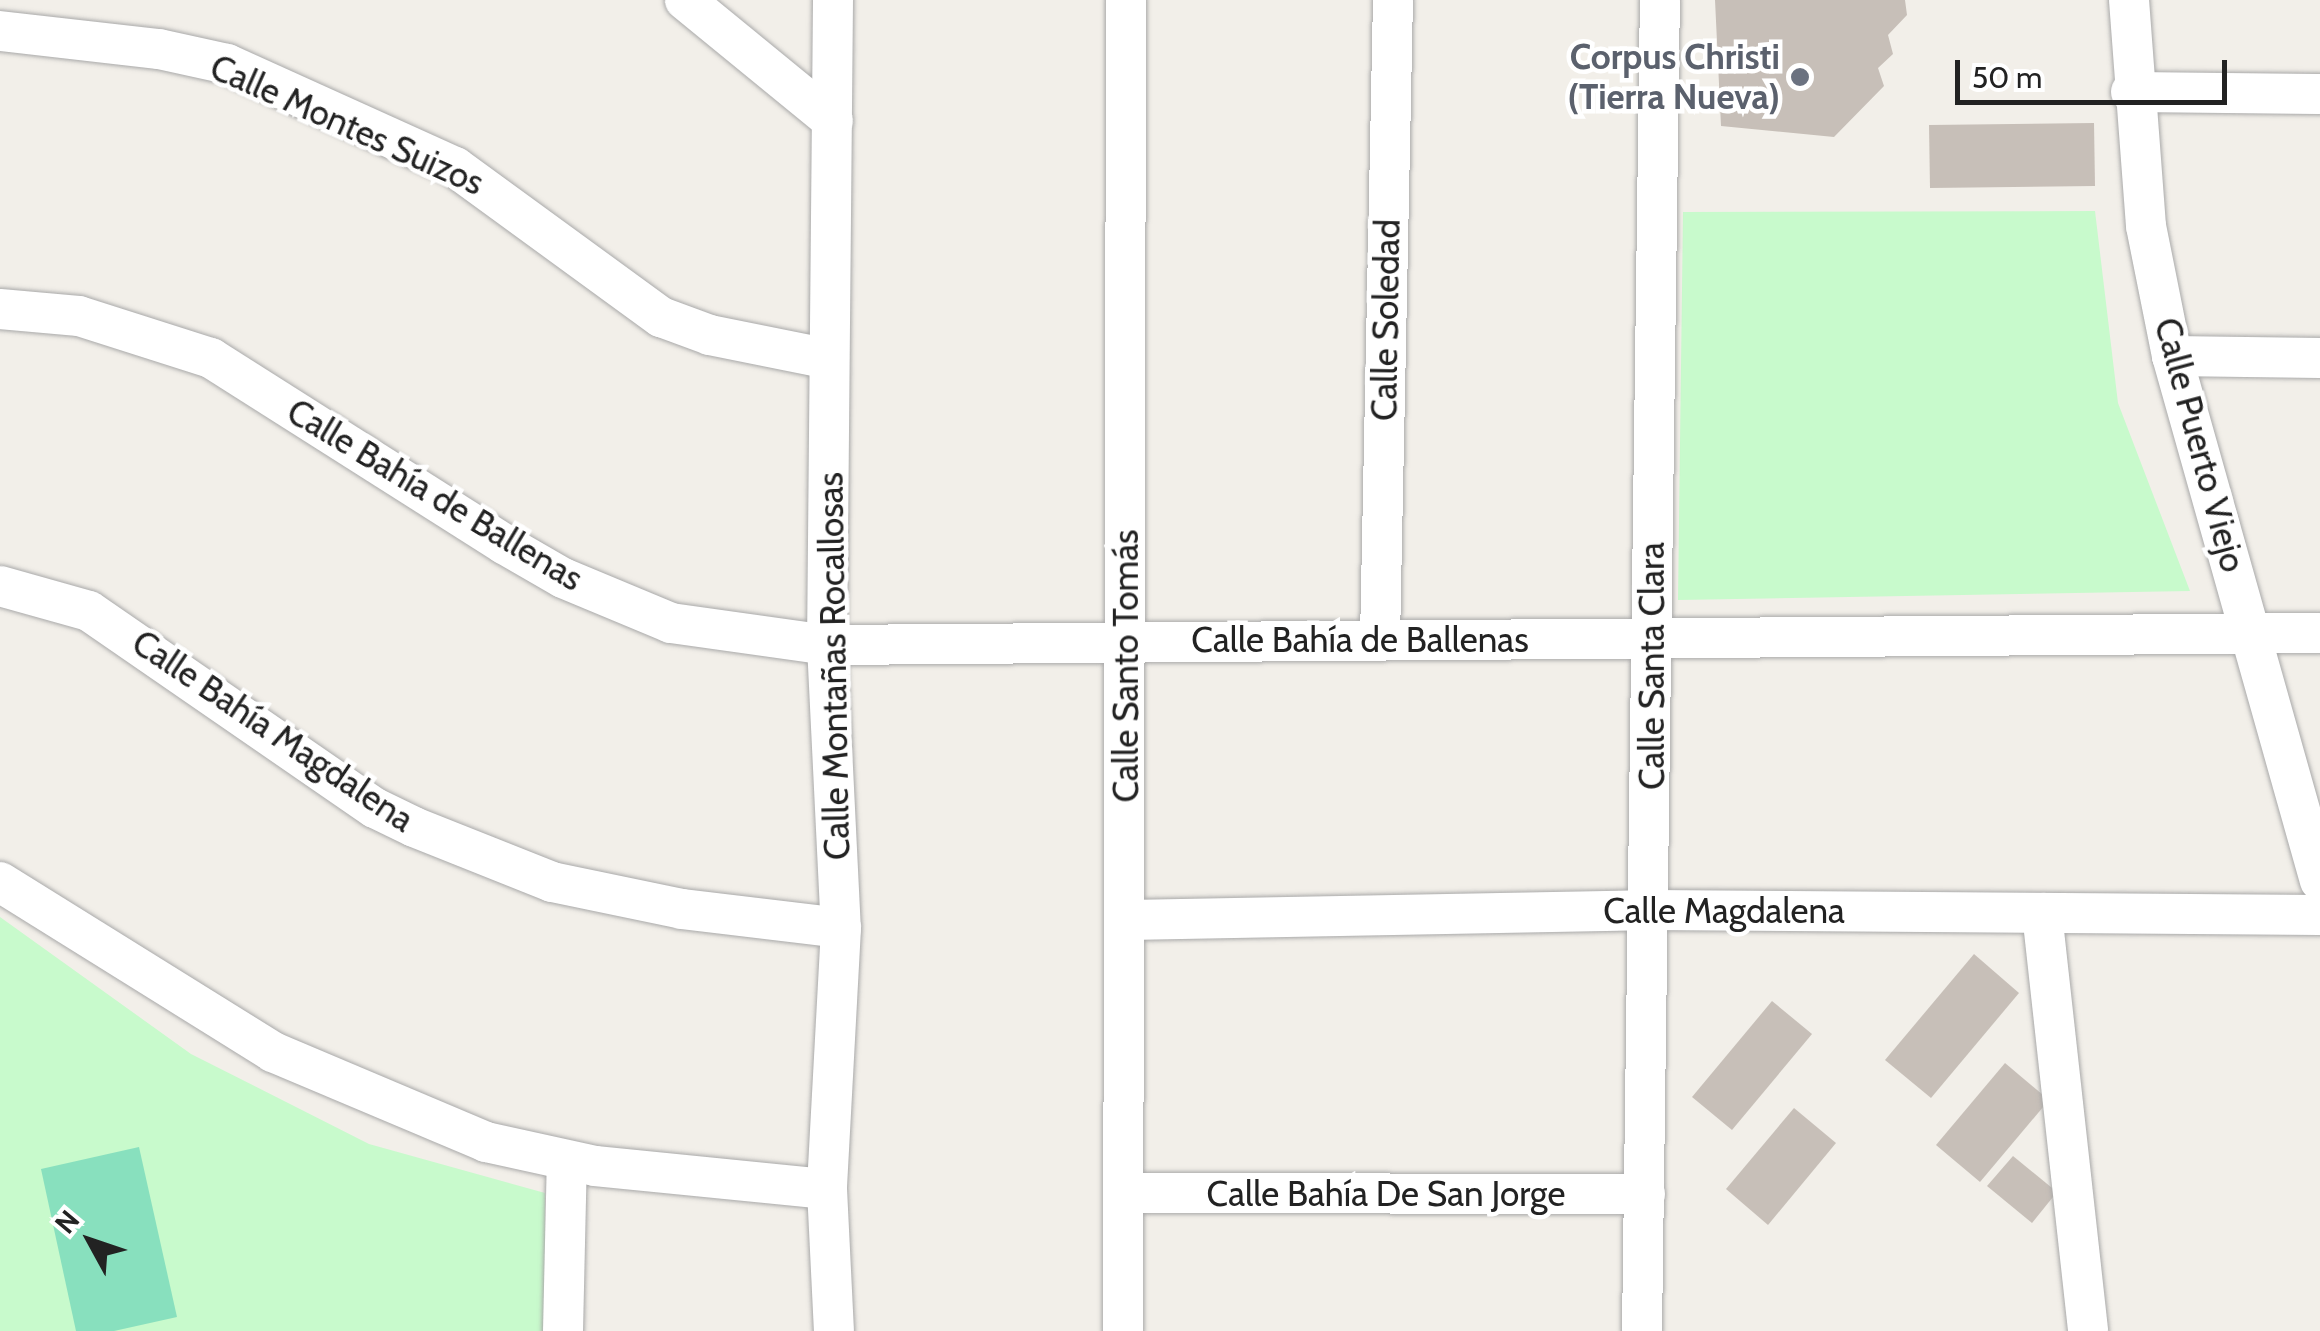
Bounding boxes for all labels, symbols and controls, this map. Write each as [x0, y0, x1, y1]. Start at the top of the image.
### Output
place label: Corpus Christi (Tierra Nueva) [1568, 36, 1780, 118]
scale bar [1960, 40, 2232, 102]
street label: Calle Montes Suizos [204, 46, 490, 204]
text: 50 m [1972, 59, 2042, 96]
marker: Corpus Christi (Tierra Nueva) [1789, 66, 1811, 88]
street label: Calle Soledad [1363, 219, 1409, 421]
street label: Calle Puerto Viejo [2146, 313, 2254, 577]
street label: Calle Bahía de Ballenas [280, 390, 590, 600]
street label: Calle Montañas Rocallosas [810, 472, 858, 860]
street label: Calle Santo Tomás [1105, 530, 1147, 802]
street label: Calle Santa Clara [1631, 542, 1673, 790]
street label: Calle Bahía de Ballenas [1191, 619, 1529, 661]
street label: Calle Bahía Magdalena [124, 621, 422, 841]
street label: Calle Magdalena [1603, 890, 1845, 932]
street label: Calle Bahía De San Jorge [1207, 1173, 1565, 1215]
north arrow [40, 1191, 140, 1291]
text: N [48, 1203, 86, 1240]

